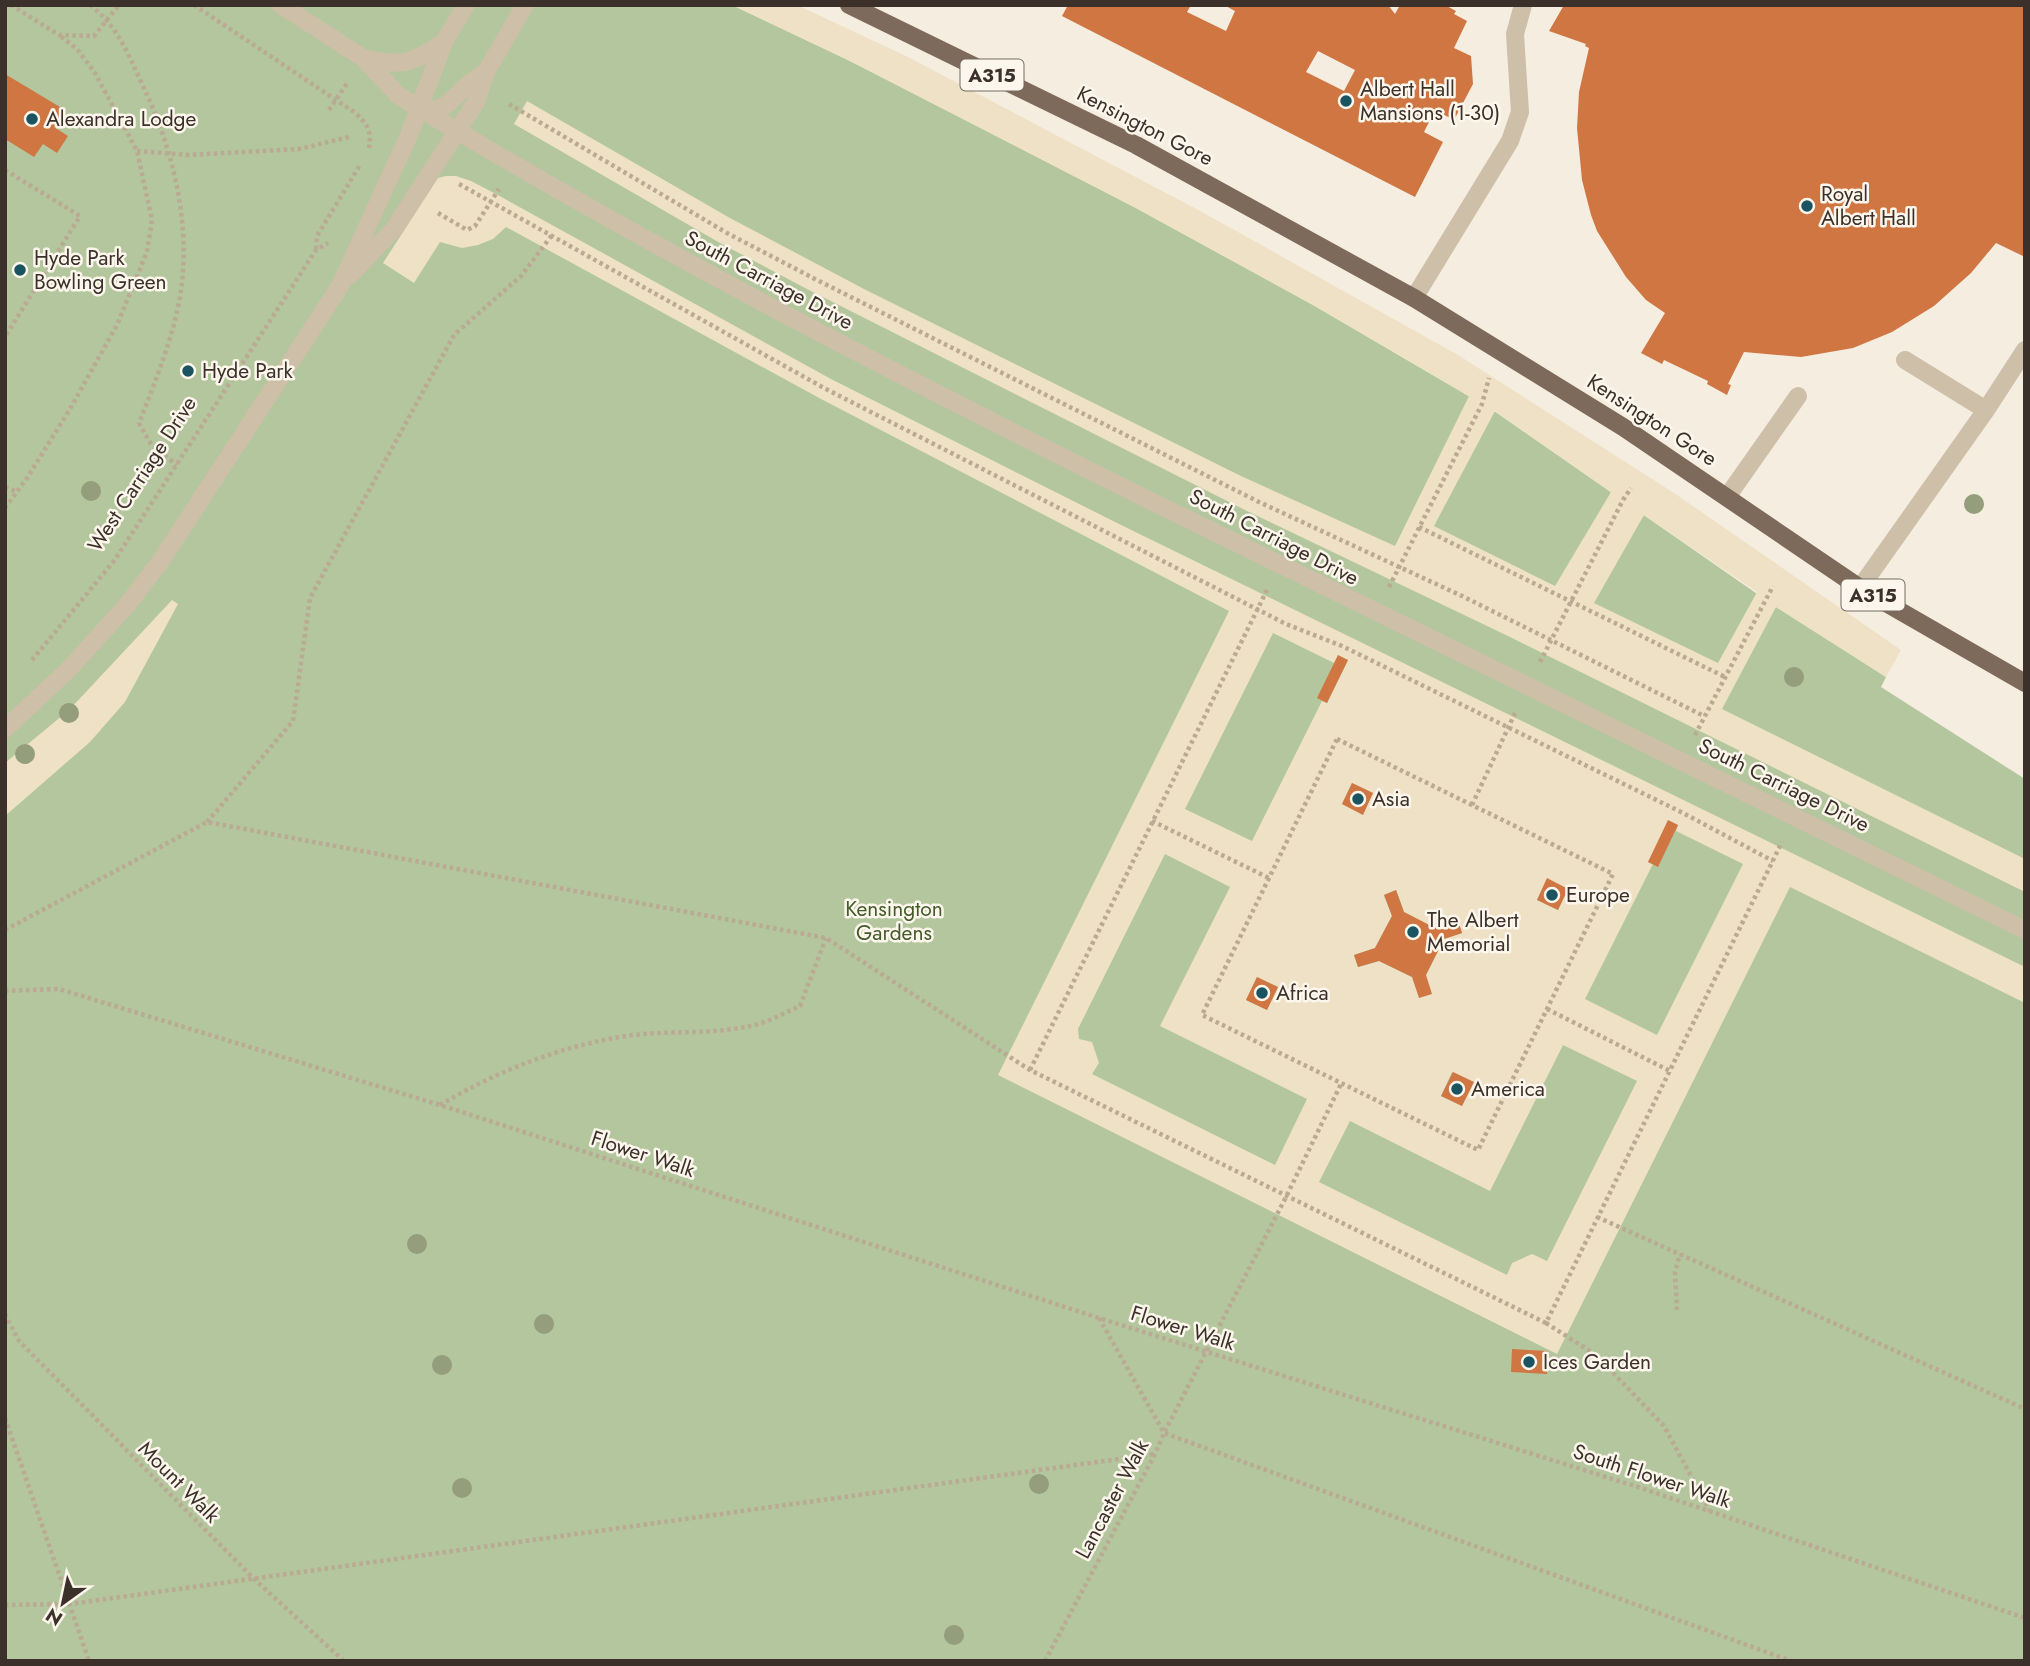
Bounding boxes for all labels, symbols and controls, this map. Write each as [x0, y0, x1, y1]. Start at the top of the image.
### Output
road number: A315 [960, 60, 1024, 90]
place label: Albert Hall Mansions (1-30) [1360, 74, 1500, 128]
street label: Kensington Gore [1072, 79, 1218, 173]
marker: Albert Hall Mansions (1-30) [1338, 93, 1354, 109]
place label: Alexandra Lodge [46, 104, 197, 134]
marker: Alexandra Lodge [24, 111, 40, 127]
place label: Royal Albert Hall [1821, 179, 1916, 233]
marker: Royal Albert Hall [1799, 198, 1815, 214]
street label: South Carriage Drive [680, 223, 859, 337]
place label: Hyde Park Bowling Green [34, 243, 167, 297]
marker: Hyde Park Bowling Green [12, 262, 28, 278]
place label: Hyde Park [202, 356, 294, 386]
marker: Hyde Park [180, 363, 196, 379]
street label: Kensington Gore [1581, 367, 1723, 473]
street label: West Carriage Drive [80, 390, 204, 558]
street label: South Carriage Drive [1184, 481, 1364, 593]
road number: A315 [1842, 580, 1904, 610]
street label: South Carriage Drive [1694, 731, 1875, 839]
place label: Asia [1372, 784, 1410, 814]
marker: Asia [1350, 791, 1366, 807]
place label: Europe [1566, 880, 1630, 910]
marker: Europe [1544, 887, 1560, 903]
park label: Kensington Gardens [845, 894, 943, 948]
place label: The Albert Memorial [1427, 905, 1519, 959]
marker: The Albert Memorial [1405, 924, 1421, 940]
place label: Africa [1276, 978, 1329, 1008]
marker: Africa [1254, 985, 1270, 1001]
place label: America [1471, 1074, 1545, 1104]
marker: America [1449, 1081, 1465, 1097]
street label: Flower Walk [587, 1123, 700, 1185]
street label: Flower Walk [1127, 1298, 1240, 1358]
place label: Ices Garden [1543, 1347, 1651, 1377]
marker: Ices Garden [1521, 1354, 1537, 1370]
street label: Lancaster Walk [1068, 1433, 1156, 1564]
street label: Mount Walk [131, 1434, 227, 1530]
street label: South Flower Walk [1569, 1436, 1735, 1516]
north arrow [28, 1568, 98, 1638]
text: N [40, 1601, 68, 1632]

